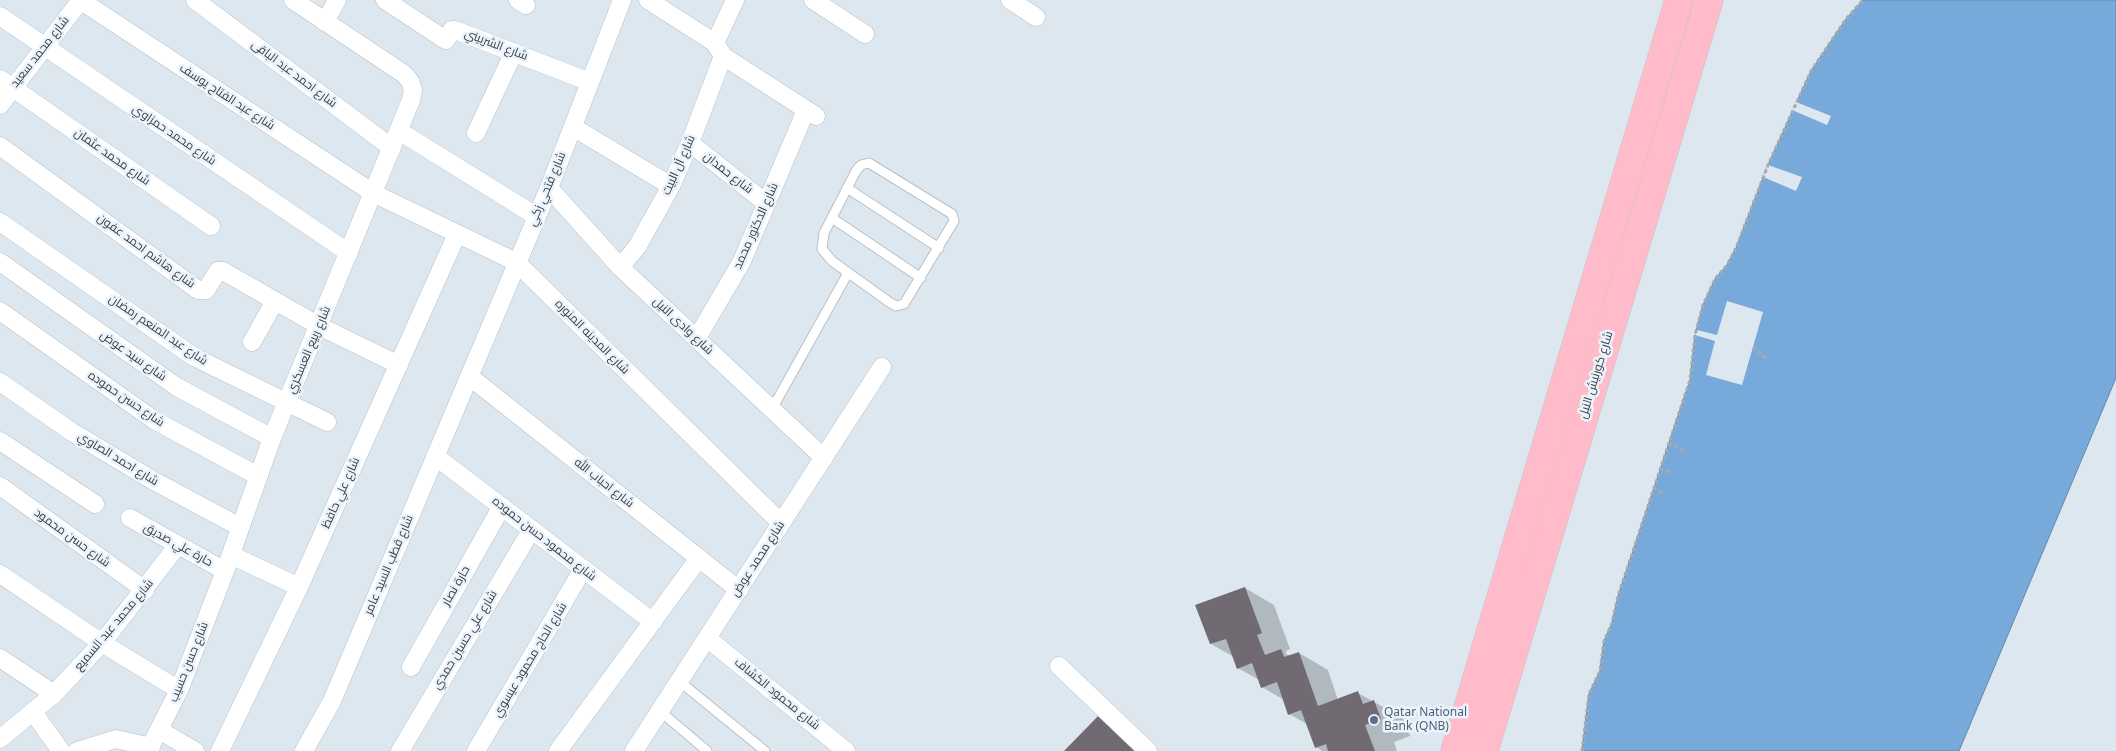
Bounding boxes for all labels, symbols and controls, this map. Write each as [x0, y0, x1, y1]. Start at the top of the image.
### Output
street label: شارع محمد سعيد [8, 14, 72, 90]
street label: شارع الشربيني [462, 26, 530, 64]
street label: شارع احمد عبد الباقى [248, 37, 340, 111]
street label: شارع عبد الفتاح يوسف [177, 61, 277, 133]
street label: شارع محمد حمزاوي [129, 102, 219, 168]
street label: شارع محمد عثمان [71, 126, 153, 188]
street label: شارع آل البيت [659, 133, 699, 197]
street label: شارع حمدان [700, 149, 756, 197]
street label: شارع فتحي زكي [525, 150, 569, 228]
street label: شارع الدكتور محمد [731, 181, 781, 271]
street label: شارع هاشم احمد عفون [94, 211, 198, 291]
street label: شارع عبد المنعم رمضان [106, 292, 210, 368]
street label: شارع وادى النيل [650, 294, 716, 358]
street label: شارع المدينه المنوره [552, 297, 632, 377]
street label: شارع ربيع العسكري [284, 304, 334, 396]
street label: شارع سيد عوض [97, 328, 169, 384]
street label: شارع كورنيش النيل [1576, 330, 1616, 420]
street label: شارع حسن حموده [85, 368, 167, 430]
street label: شارع احمد الصاوي [75, 429, 161, 489]
street label: شارع علي حافظ [319, 455, 363, 531]
street label: شارع احباب الله [571, 455, 637, 511]
street label: شارع محمود حسن حموده [489, 494, 599, 584]
street label: شارع حسن محمود [31, 506, 113, 570]
street label: شارع قطب السيد عامر [361, 513, 417, 617]
street label: شارع محمد عوض [728, 518, 788, 600]
street label: حارة علي صديق [141, 520, 215, 570]
street label: حارة نصار [439, 564, 473, 608]
street label: شارع محمد عبد السميع [71, 576, 157, 674]
street label: شارع علي حسين حمدي [430, 588, 500, 692]
street label: شارع الحاج محمود عيسوي [490, 600, 570, 720]
street label: شارع حسن حسيب [166, 620, 212, 704]
street label: شارع محمود الكشاف [731, 655, 823, 733]
place label: Qatar National Bank (QNB) [1384, 706, 1467, 734]
marker: Qatar National Bank (QNB) [1368, 714, 1380, 726]

